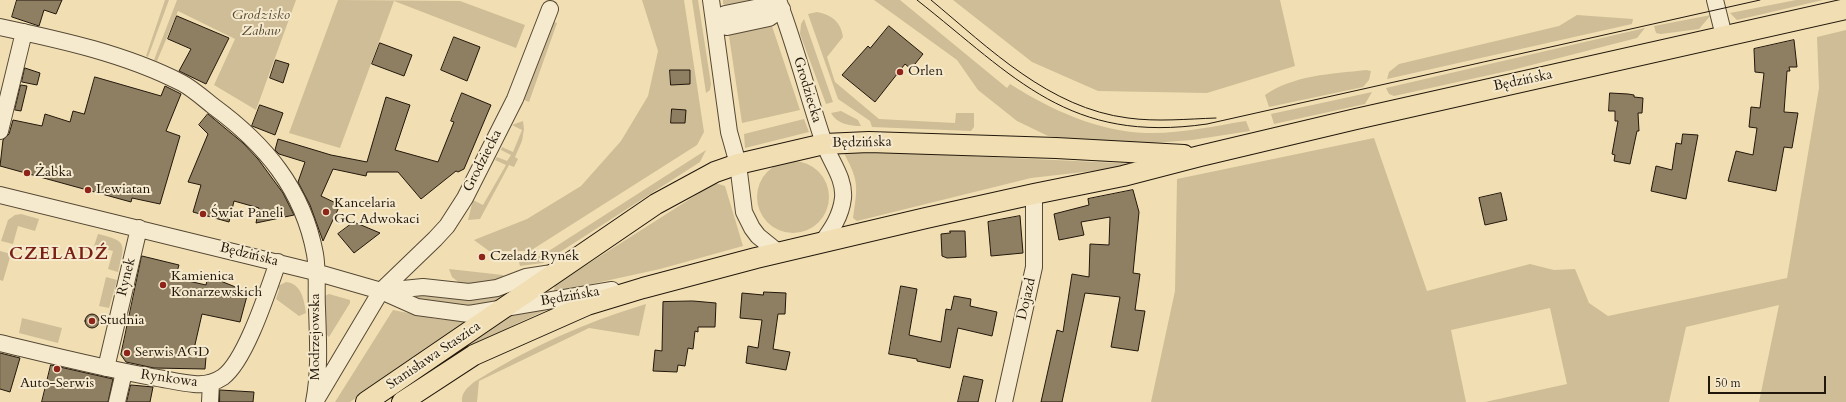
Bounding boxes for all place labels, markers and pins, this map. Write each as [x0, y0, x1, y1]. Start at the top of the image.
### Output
place label: Orlen [908, 64, 943, 80]
marker: Orlen [895, 67, 905, 77]
place label: Żabka [35, 165, 72, 181]
marker: Żabka [22, 168, 32, 178]
place label: Lewiatan [96, 182, 150, 198]
marker: Lewiatan [83, 185, 93, 195]
place label: Kancelaria GC Adwokaci [334, 196, 420, 228]
place label: Świat Paneli [211, 206, 284, 222]
marker: Kancelaria GC Adwokaci [321, 207, 331, 217]
marker: Świat Paneli [198, 209, 208, 219]
place label: Czeladź Rynek [490, 249, 579, 265]
marker: Czeladź Rynek [477, 252, 487, 262]
place label: Kamienica Konarzewskich [171, 269, 262, 302]
marker: Kamienica Konarzewskich [158, 280, 168, 290]
place label: Studnia [100, 313, 145, 329]
marker: Studnia [87, 316, 97, 326]
place label: Serwis AGD [135, 345, 209, 361]
marker: Serwis AGD [122, 348, 132, 358]
marker: Auto-Serwis [52, 364, 62, 374]
place label: Auto-Serwis [20, 376, 94, 392]

